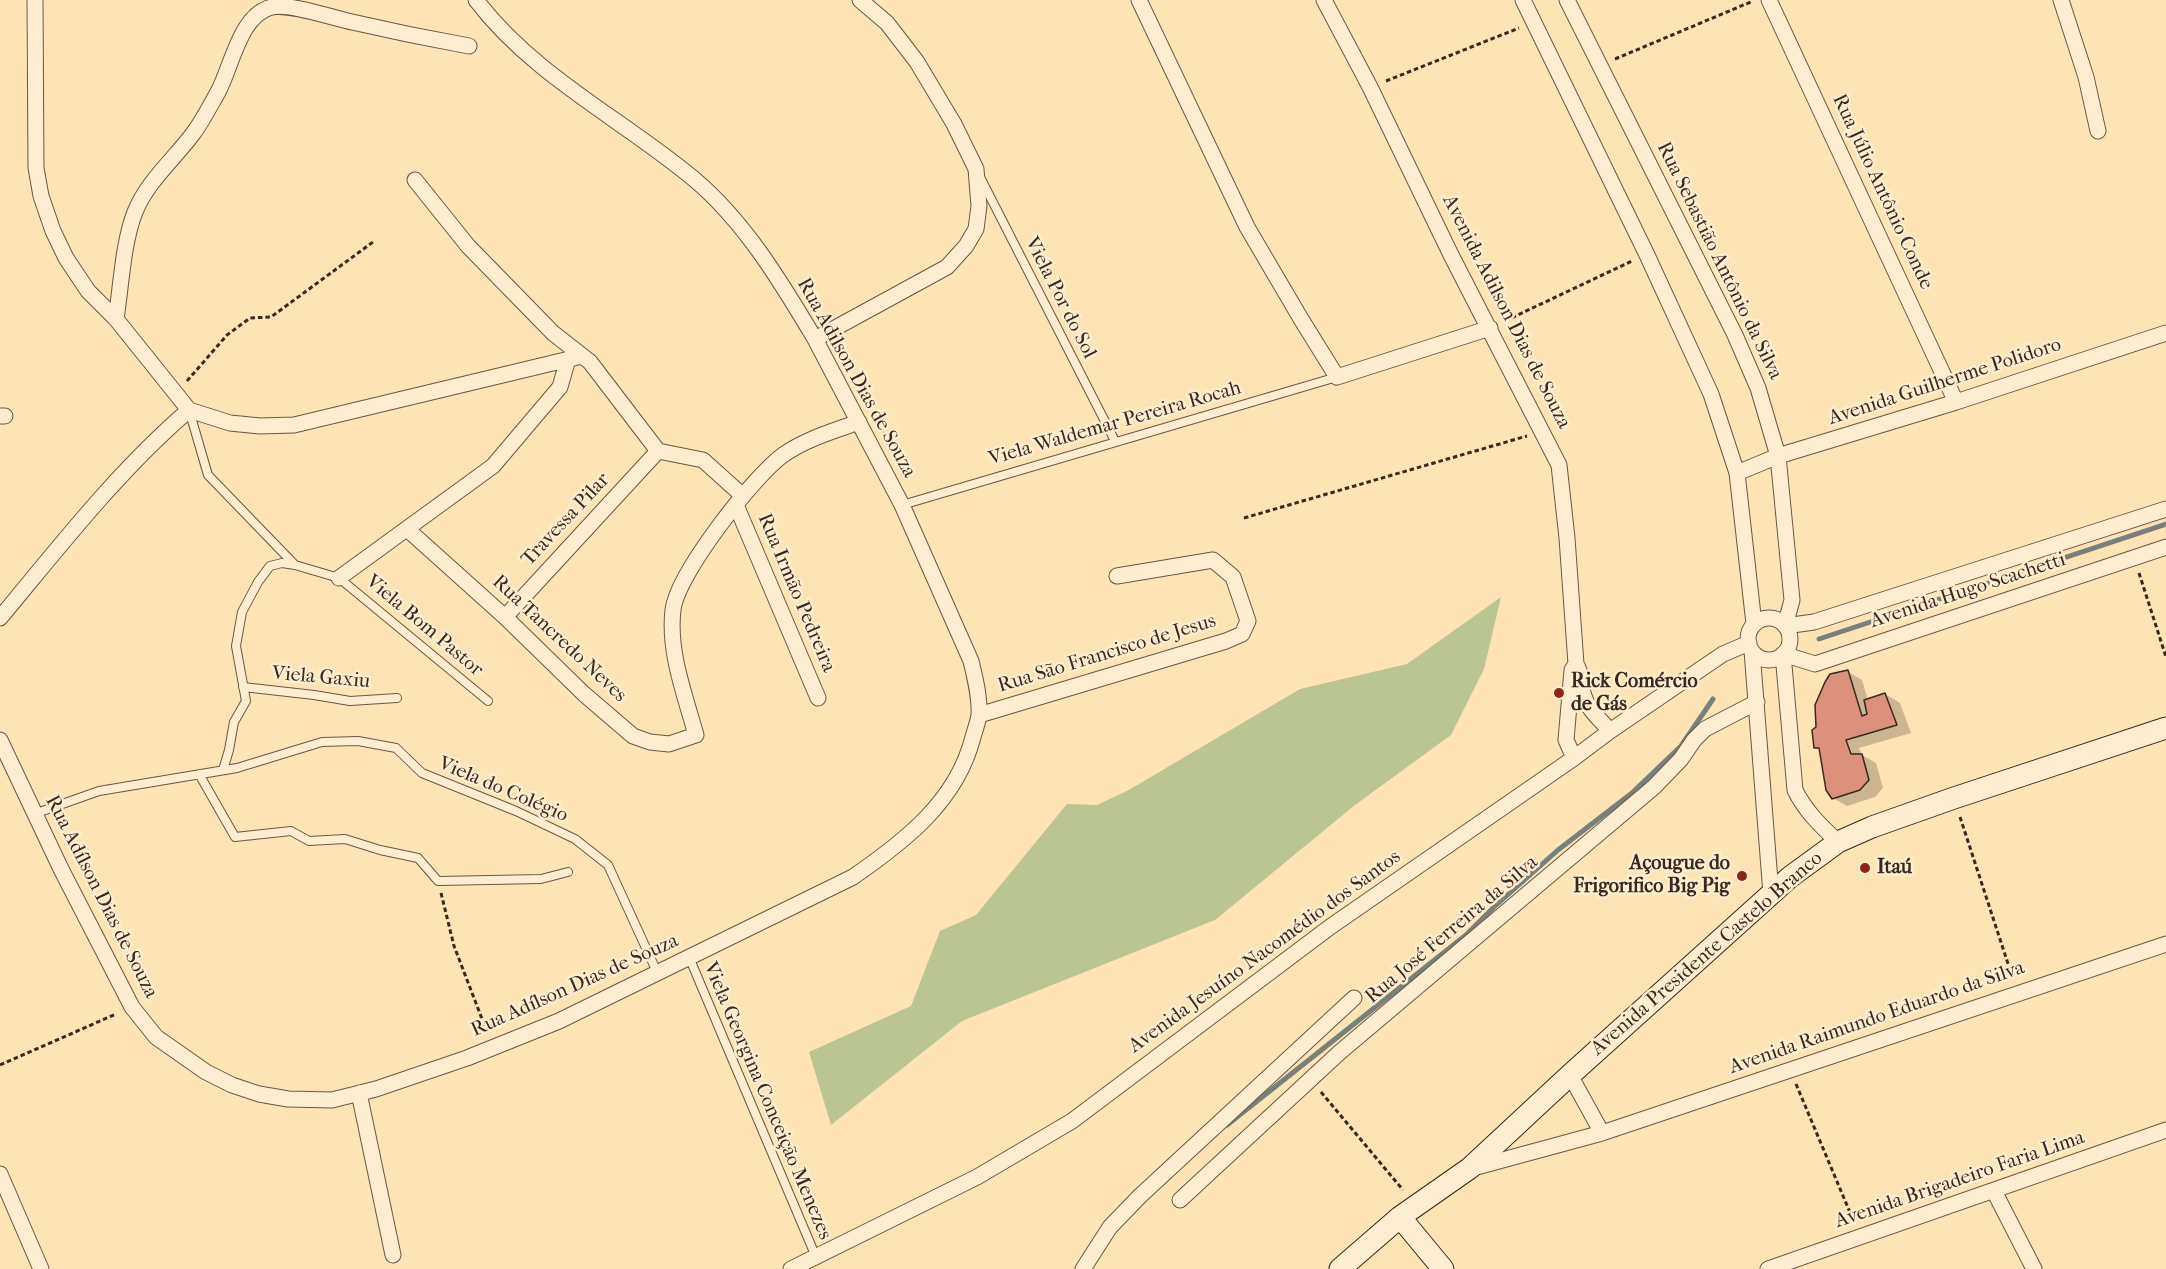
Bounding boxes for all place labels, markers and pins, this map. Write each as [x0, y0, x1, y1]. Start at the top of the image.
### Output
place label: Rick Comércio de Gás [1571, 670, 1698, 717]
marker: Rick Comércio de Gás [1552, 686, 1566, 700]
place label: Açougue do Frigorifico Big Pig [1573, 852, 1730, 899]
place label: Itaú [1877, 856, 1912, 880]
marker: Itaú [1858, 861, 1872, 875]
marker: Açougue do Frigorifico Big Pig [1735, 869, 1749, 883]

